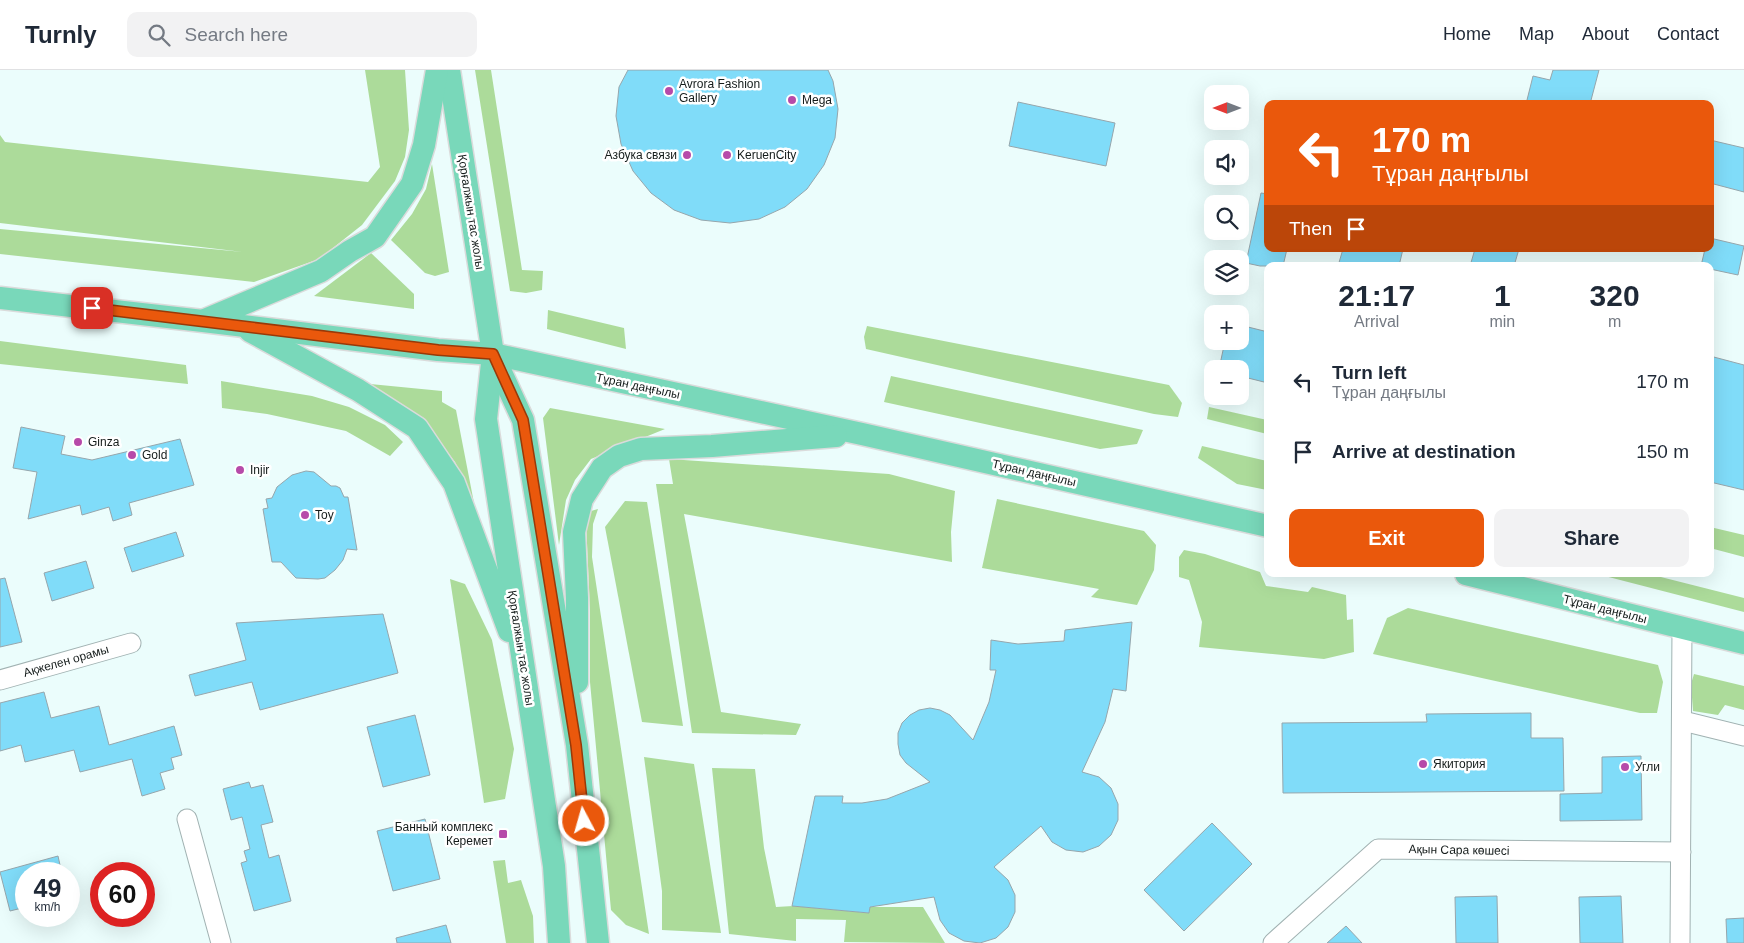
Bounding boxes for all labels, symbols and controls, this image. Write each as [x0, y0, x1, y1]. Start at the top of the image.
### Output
search box [127, 12, 477, 57]
text: Turnly [25, 21, 97, 48]
icon: search [145, 21, 173, 49]
text: Search here [185, 24, 288, 45]
text: Home [1443, 24, 1491, 44]
text: Map [1519, 24, 1554, 44]
text: About [1582, 24, 1629, 44]
text: Contact [1657, 24, 1719, 44]
place label: Avrora Fashion Gallery [679, 77, 760, 105]
marker: Avrora Fashion Gallery [663, 85, 675, 97]
north arrow [1204, 85, 1249, 130]
map controls [1204, 85, 1249, 405]
place label: Mega [802, 93, 832, 107]
marker: Mega [786, 94, 798, 106]
icon: left [1289, 120, 1354, 185]
text: 170 m [1372, 120, 1471, 159]
button: sound [1204, 140, 1249, 185]
place label: Азбука связи [605, 148, 677, 162]
place label: KeruenCity [737, 148, 796, 162]
marker: Азбука связи [681, 149, 693, 161]
marker: KeruenCity [721, 149, 733, 161]
street label: Қорғалжын тас жолы [455, 153, 487, 271]
text: Тұран даңғылы [1372, 161, 1529, 186]
button: search [1204, 195, 1249, 240]
icon: arrive [1342, 215, 1370, 243]
text: Then [1289, 218, 1332, 239]
button: layers [1204, 250, 1249, 295]
text: 21:17 [1338, 279, 1415, 312]
text: 1 [1494, 279, 1511, 312]
text: 320 [1590, 279, 1640, 312]
pin [71, 287, 113, 329]
icon: arrive [78, 294, 106, 322]
button: + [1204, 305, 1249, 350]
text: Arrival [1354, 313, 1399, 330]
text: min [1489, 313, 1515, 330]
text: m [1608, 313, 1621, 330]
button: − [1204, 360, 1249, 405]
text: Turn left [1332, 362, 1407, 383]
icon: left [1289, 368, 1317, 396]
street label: Тұран даңғылы [595, 370, 681, 402]
text: 170 m [1636, 371, 1689, 392]
text: Тұран даңғылы [1332, 384, 1446, 401]
place label: Ginza [88, 435, 120, 449]
marker: Ginza [72, 436, 84, 448]
icon: arrive [1289, 438, 1317, 466]
text: Arrive at destination [1332, 441, 1516, 462]
text: 150 m [1636, 441, 1689, 462]
place label: Gold [142, 448, 167, 462]
marker: Gold [126, 449, 138, 461]
street label: Тұран даңғылы [991, 457, 1077, 489]
place label: Injir [250, 463, 269, 477]
marker: Injir [234, 464, 246, 476]
place label: Toy [315, 508, 334, 522]
marker: Toy [299, 509, 311, 521]
button: Exit [1289, 509, 1484, 567]
button: Share [1494, 509, 1689, 567]
street label: Қорғалжын тас жолы [505, 589, 537, 707]
street label: Тұран даңғылы [1562, 592, 1648, 626]
street label: Ақжелен орамы [22, 642, 110, 680]
place label: Якитория [1433, 757, 1486, 771]
marker: Якитория [1417, 758, 1429, 770]
place label: Угли [1635, 760, 1660, 774]
marker: Угли [1619, 761, 1631, 773]
position arrow [557, 794, 609, 846]
place label: Банный комплекс Керемет [395, 820, 493, 848]
marker: Банный комплекс Керемет [497, 828, 509, 840]
street label: Ақын Сара көшесі [1408, 842, 1510, 858]
speed limit sign: 60 [90, 862, 155, 927]
text: 49 [34, 874, 61, 902]
text: km/h [34, 900, 61, 914]

